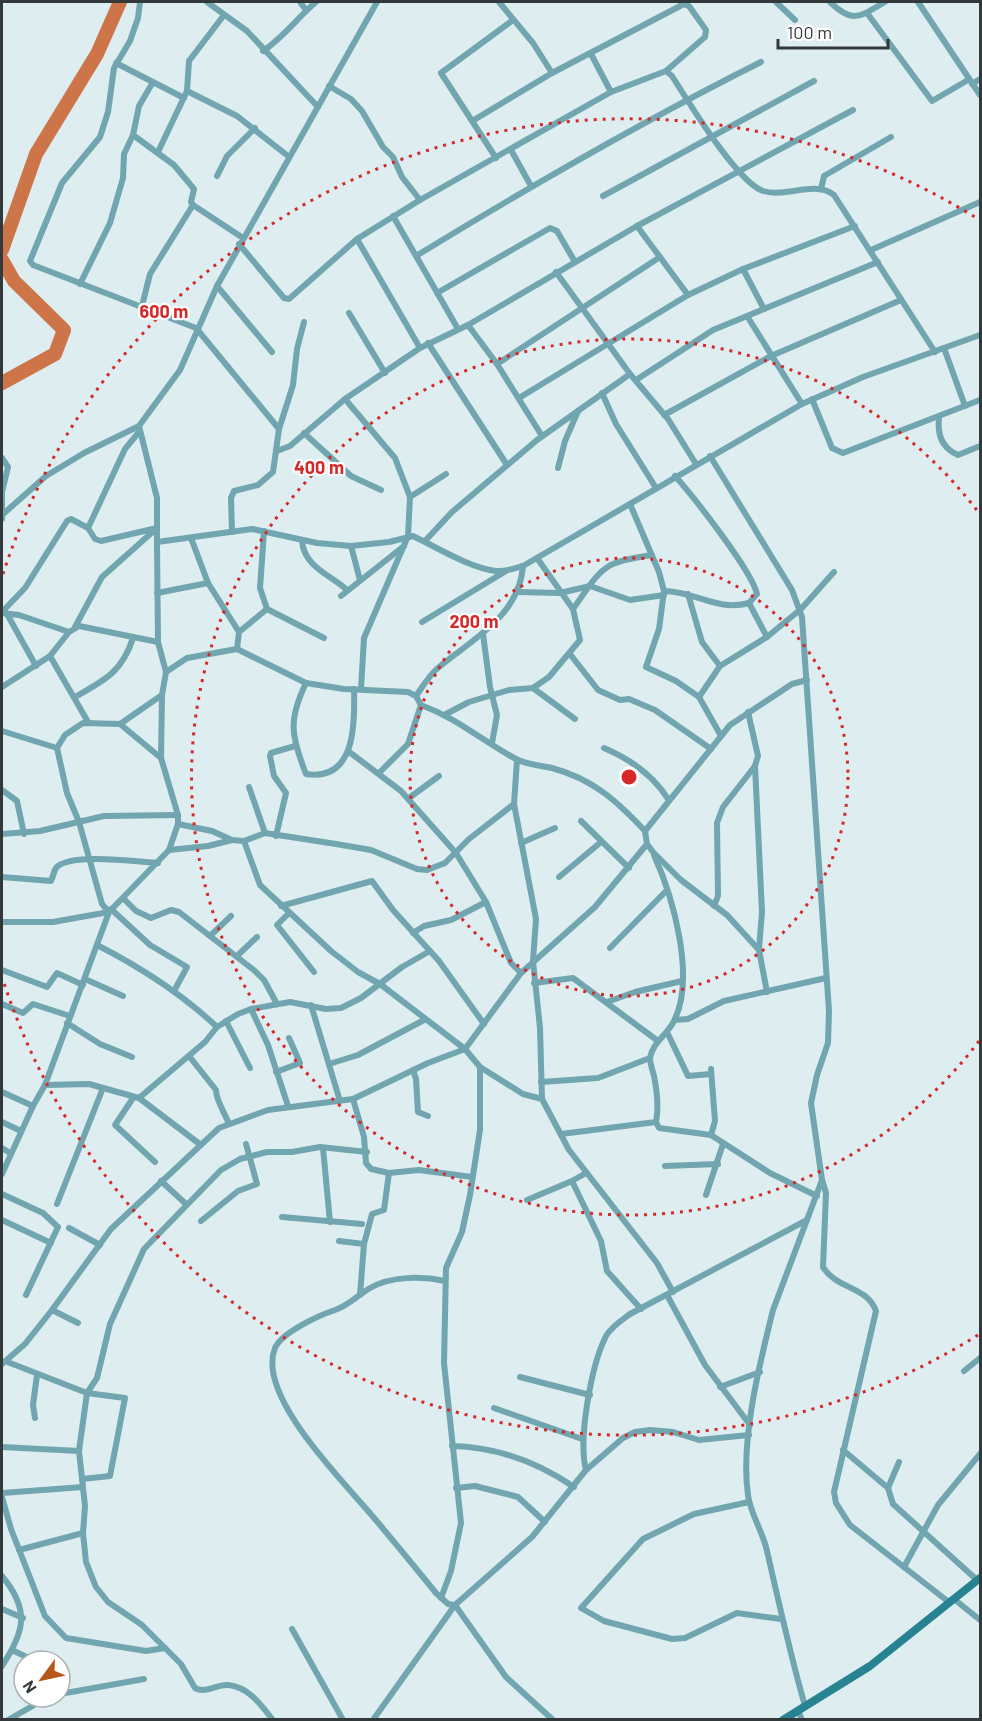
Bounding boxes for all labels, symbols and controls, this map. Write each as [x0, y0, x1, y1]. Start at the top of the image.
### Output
scale bar [778, 12, 888, 50]
text: 100 m [787, 21, 832, 43]
text: 600 m [140, 300, 188, 322]
text: 400 m [294, 456, 344, 478]
text: 200 m [449, 610, 499, 632]
centre of rings [619, 767, 639, 787]
north arrow [12, 1649, 72, 1709]
text: N [18, 1678, 40, 1697]

